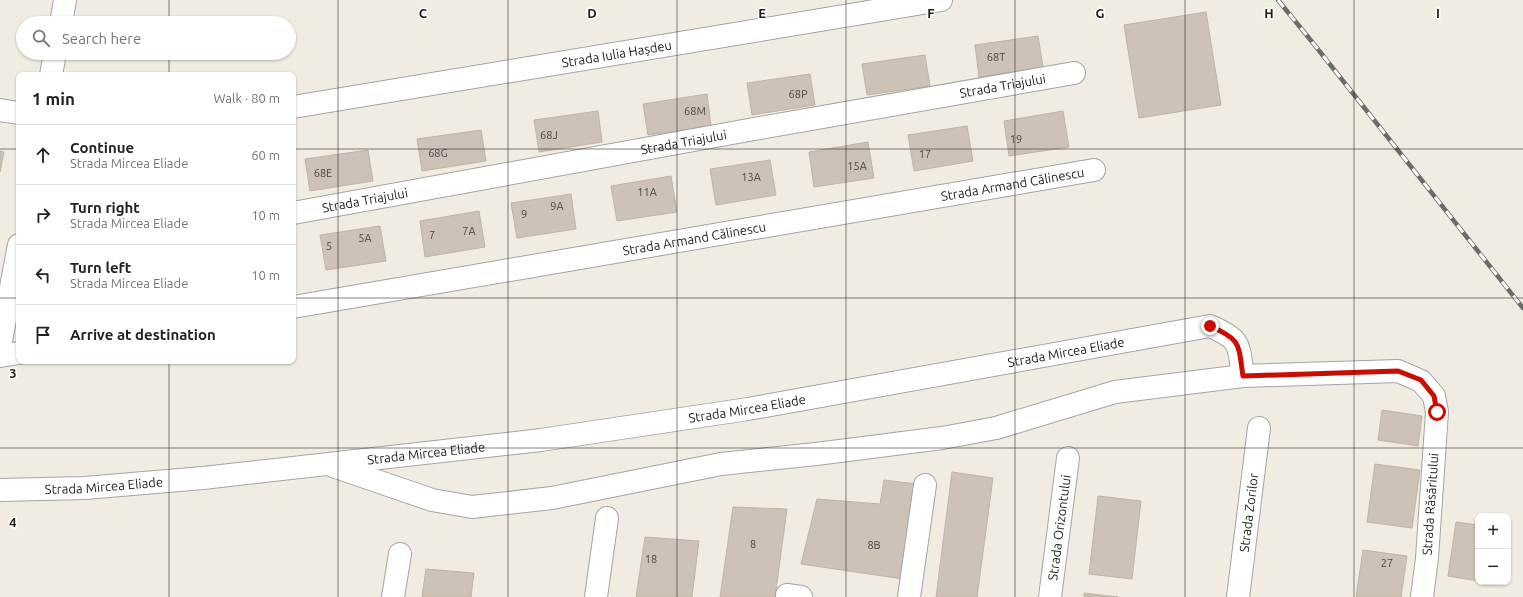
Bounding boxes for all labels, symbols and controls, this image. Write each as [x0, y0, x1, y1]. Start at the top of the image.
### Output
text: C [419, 6, 428, 20]
text: D [587, 6, 597, 20]
text: E [758, 6, 766, 20]
text: F [927, 6, 935, 20]
text: G [1096, 6, 1105, 20]
text: H [1264, 6, 1274, 20]
text: I [1436, 6, 1440, 20]
search box [16, 16, 296, 60]
icon: search [30, 27, 52, 49]
text: Search here [62, 30, 141, 47]
street label: Strada Iulia Hașdeu [560, 38, 673, 70]
house number: 68T [987, 51, 1005, 63]
street label: Strada Triajului [959, 71, 1047, 100]
house number: 68P [789, 88, 808, 100]
text: 1 min [32, 89, 75, 108]
text: Walk · 80 m [214, 91, 280, 105]
house number: 68M [684, 105, 706, 117]
street label: Strada Triajului [640, 127, 728, 157]
house number: 68J [540, 129, 558, 141]
house number: 19 [1010, 133, 1022, 145]
text: Continue [70, 139, 134, 156]
icon: ahead [32, 144, 54, 166]
house number: 68G [428, 147, 448, 159]
text: 60 m [251, 148, 280, 162]
house number: 17 [919, 148, 931, 160]
text: Strada Mircea Eliade [70, 156, 188, 170]
house number: 15A [847, 160, 868, 172]
street label: Strada Armand Călinescu [940, 165, 1085, 203]
house number: 68E [314, 167, 332, 179]
house number: 13A [741, 171, 762, 183]
street label: Strada Triajului [321, 185, 409, 215]
house number: 11A [637, 186, 658, 198]
text: Turn right [70, 199, 140, 216]
house number: 9A [550, 200, 565, 212]
icon: right [32, 204, 54, 226]
text: 10 m [251, 208, 280, 222]
house number: 9 [521, 208, 527, 220]
text: Strada Mircea Eliade [70, 216, 188, 230]
street label: Strada Armand Călinescu [621, 219, 767, 258]
house number: 7A [462, 225, 477, 237]
house number: 7 [429, 229, 435, 241]
house number: 5A [358, 232, 373, 244]
house number: 5 [326, 240, 332, 252]
text: Turn left [70, 259, 131, 276]
icon: left [32, 264, 54, 286]
text: 10 m [251, 268, 280, 282]
text: Strada Mircea Eliade [70, 276, 188, 290]
route end [1201, 317, 1219, 335]
icon: arrive [32, 324, 54, 346]
text: Arrive at destination [70, 326, 216, 343]
street label: Strada Mircea Eliade [1006, 335, 1126, 369]
text: 3 [9, 366, 17, 380]
street label: Strada Mircea Eliade [688, 392, 807, 425]
route start [1428, 403, 1446, 421]
street label: Strada Mircea Eliade [367, 439, 486, 466]
street label: Strada Răsăritului [1419, 452, 1441, 556]
street label: Strada Zorilor [1237, 472, 1260, 553]
street label: Strada Mircea Eliade [45, 474, 164, 496]
street label: Strada Orizontului [1045, 474, 1073, 581]
map controls [1475, 513, 1511, 585]
button: + [1475, 513, 1511, 549]
text: 4 [9, 515, 17, 529]
house number: 8 [750, 538, 756, 550]
house number: 8B [867, 539, 881, 551]
button: − [1475, 549, 1511, 585]
house number: 18 [645, 553, 657, 565]
house number: 27 [1381, 557, 1393, 569]

